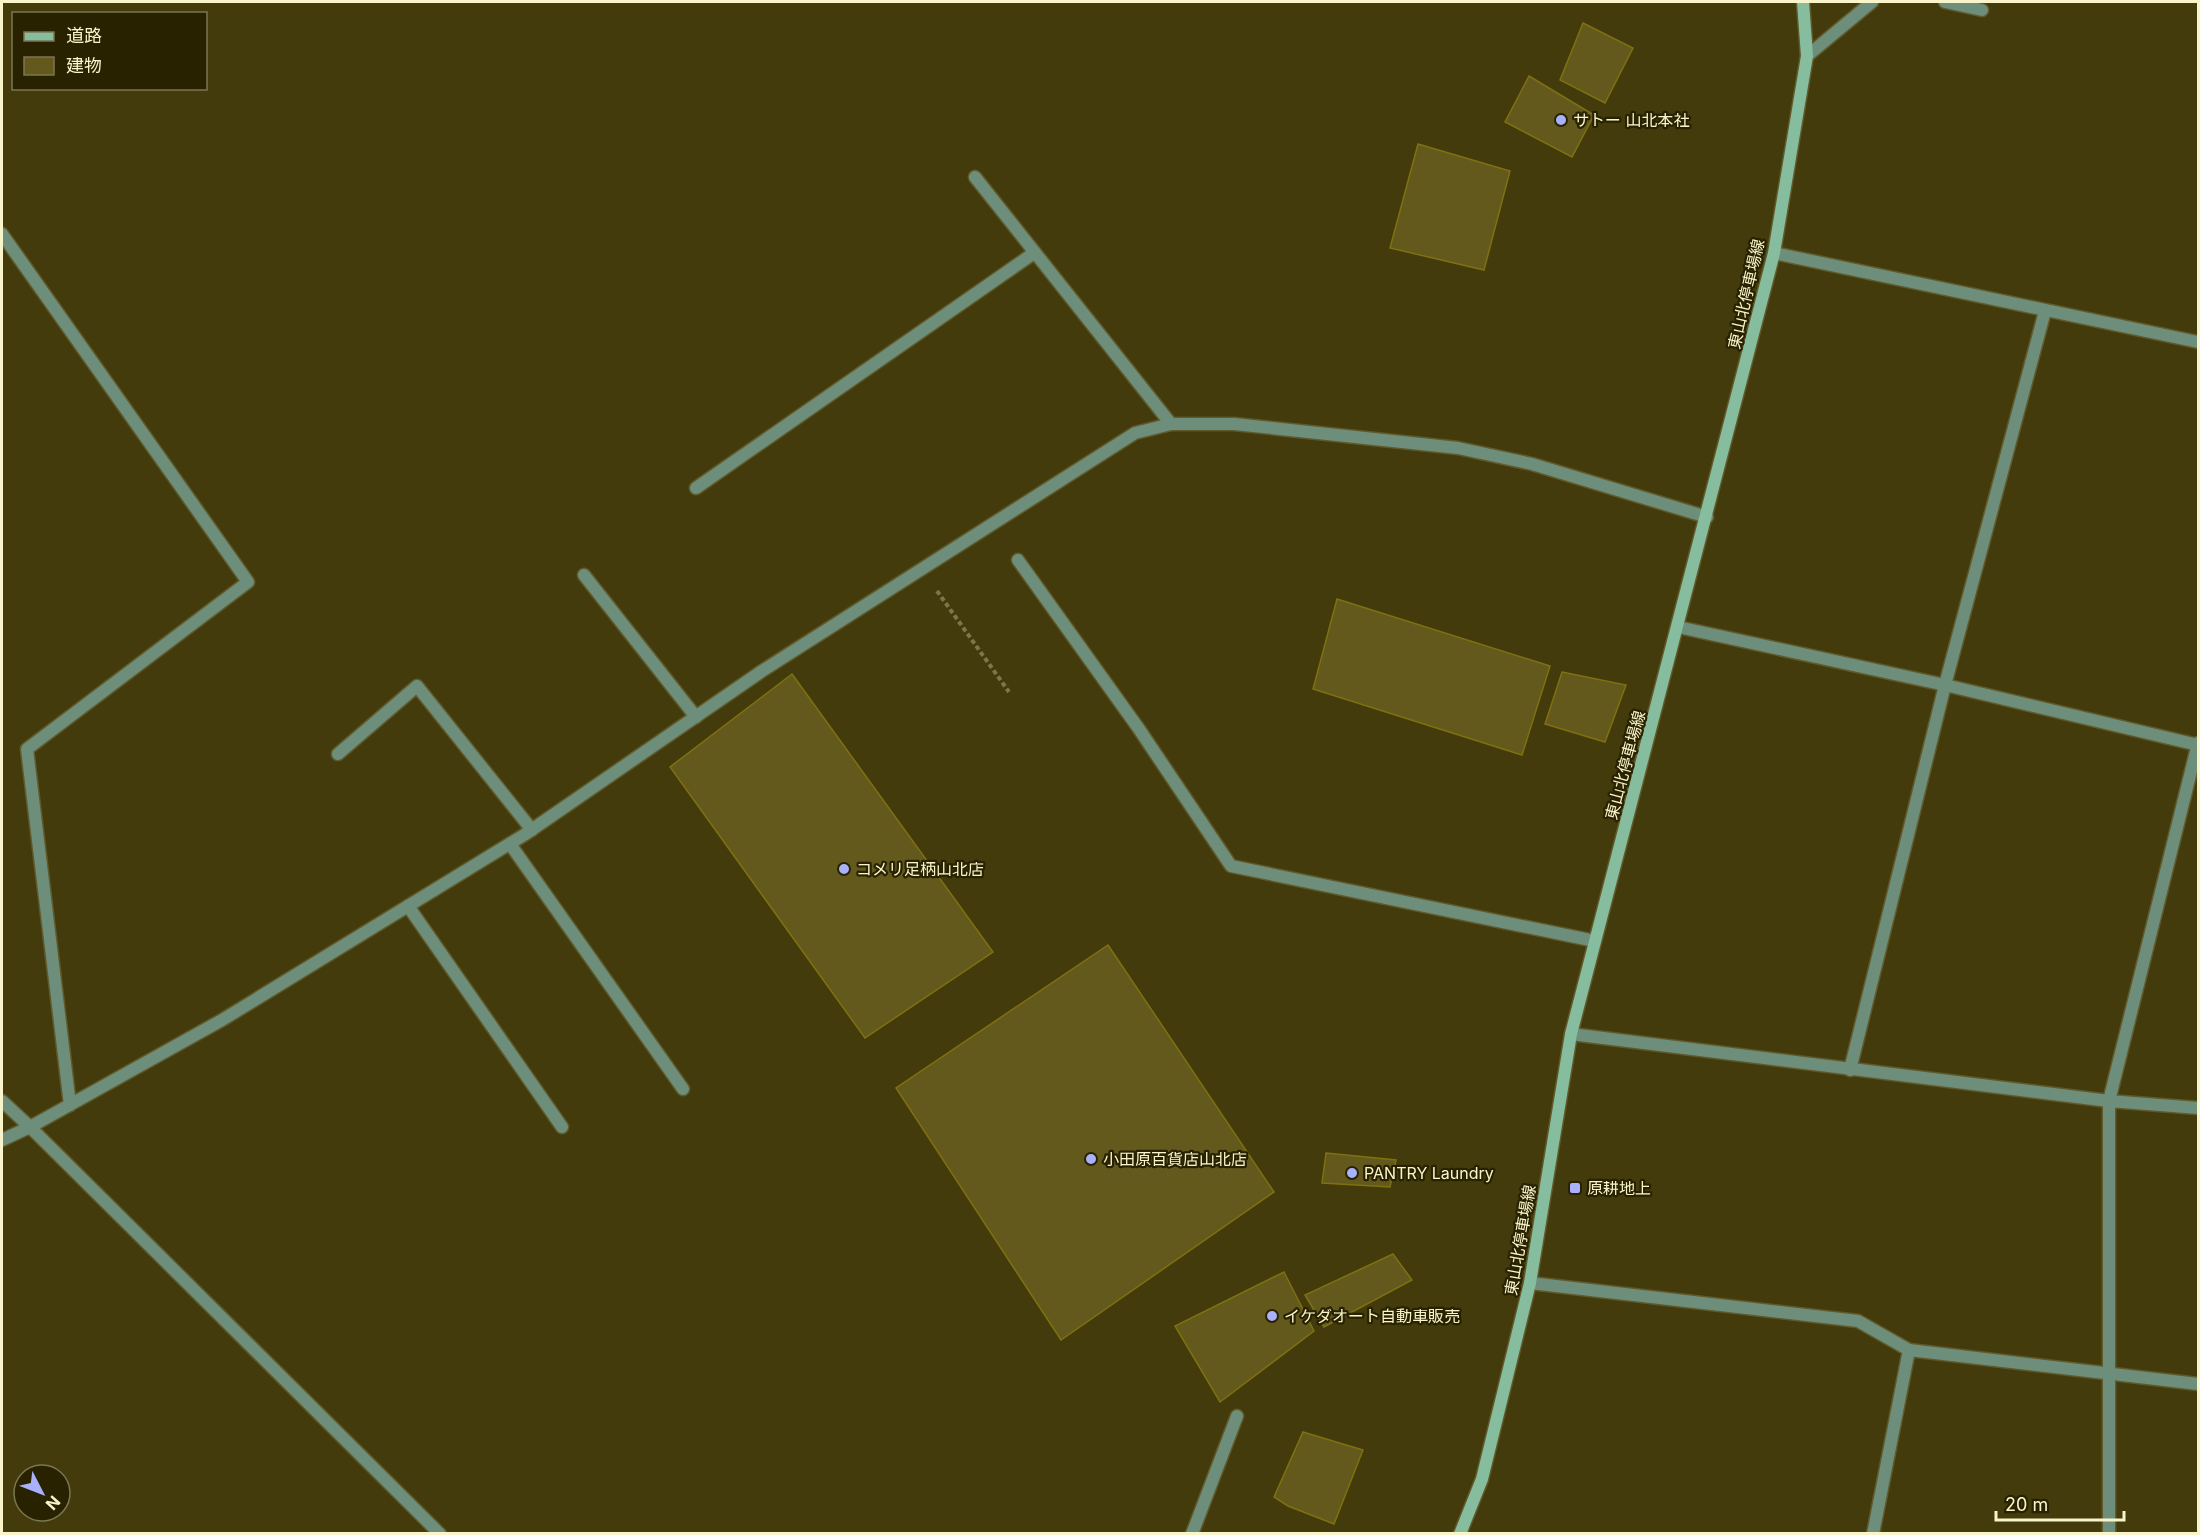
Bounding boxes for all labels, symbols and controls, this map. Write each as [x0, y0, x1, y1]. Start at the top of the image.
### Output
legend [12, 12, 207, 90]
text: 道路 [66, 25, 102, 46]
text: 建物 [66, 55, 102, 76]
place label: サトー 山北本社 [1573, 110, 1690, 130]
marker: サトー 山北本社 [1554, 113, 1568, 127]
street label: 東山北停車場線 [1724, 237, 1768, 351]
street label: 東山北停車場線 [1601, 708, 1649, 822]
place label: コメリ足柄山北店 [856, 859, 984, 879]
marker: コメリ足柄山北店 [837, 862, 851, 876]
place label: 小田原百貨店山北店 [1103, 1149, 1247, 1169]
marker: 小田原百貨店山北店 [1084, 1152, 1098, 1166]
place label: PANTRY Laundry [1364, 1163, 1494, 1183]
marker: PANTRY Laundry [1345, 1166, 1359, 1180]
place label: 原耕地上 [1587, 1178, 1651, 1198]
marker: 原耕地上 [1568, 1181, 1582, 1195]
street label: 東山北停車場線 [1500, 1183, 1540, 1297]
place label: イケダオート自動車販売 [1284, 1306, 1460, 1326]
marker: イケダオート自動車販売 [1265, 1309, 1279, 1323]
north arrow [12, 1463, 72, 1523]
scale bar [1996, 1484, 2124, 1522]
text: N [42, 1492, 65, 1514]
text: 20 m [2005, 1494, 2048, 1515]

